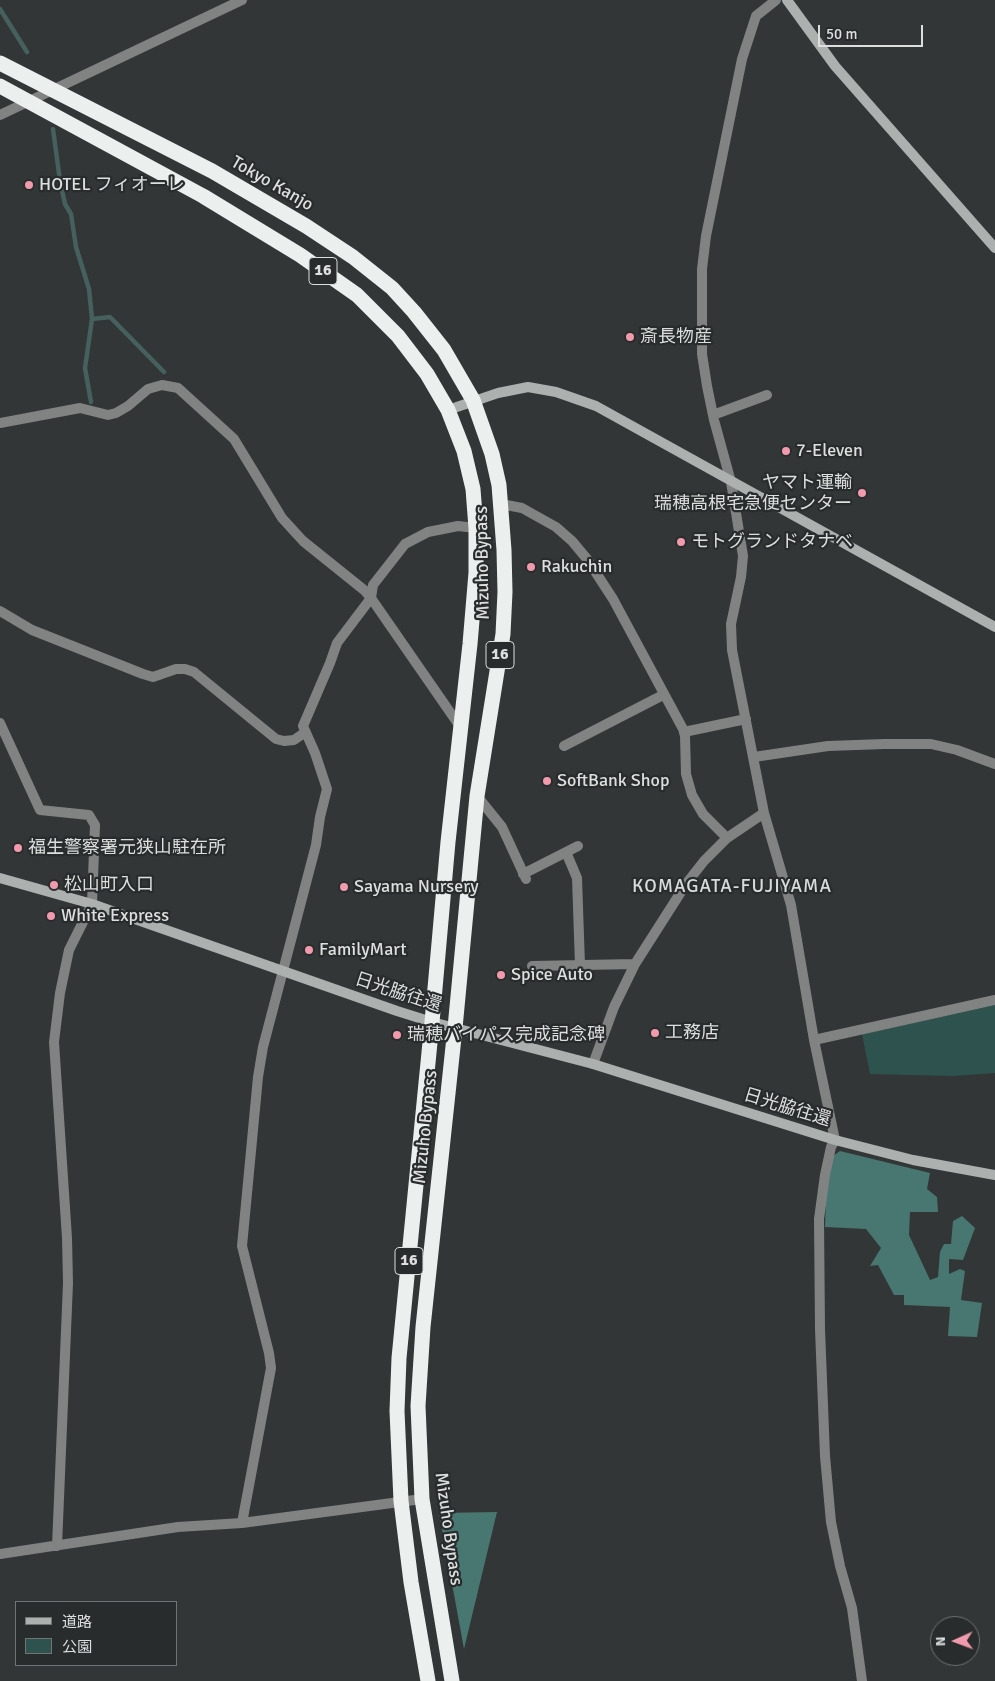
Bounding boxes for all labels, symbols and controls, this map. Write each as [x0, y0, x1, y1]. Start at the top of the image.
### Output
scale bar [820, 15, 925, 47]
text: 50 m [826, 25, 857, 43]
street label: Tokyo Kanjo [227, 152, 317, 216]
place label: HOTEL フィオーレ [39, 174, 185, 196]
marker: HOTEL フィオーレ [23, 179, 35, 191]
road number: 16 [309, 258, 337, 284]
place label: 斎長物産 [640, 326, 712, 348]
marker: 斎長物産 [624, 331, 636, 343]
place label: 7-Eleven [796, 440, 863, 462]
marker: 7-Eleven [780, 445, 792, 457]
place label: ヤマト運輸 瑞穂高根宅急便センター [654, 472, 852, 514]
marker: ヤマト運輸 瑞穂高根宅急便センター [856, 487, 868, 499]
street label: Mizuho Bypass [471, 506, 495, 620]
place label: モトグランドタナベ [691, 531, 853, 553]
marker: モトグランドタナベ [675, 536, 687, 548]
place label: Rakuchin [541, 556, 612, 578]
marker: Rakuchin [525, 561, 537, 573]
road number: 16 [486, 642, 514, 668]
place label: SoftBank Shop [557, 770, 670, 792]
marker: SoftBank Shop [541, 775, 553, 787]
place label: 福生警察署元狭山駐在所 [28, 837, 226, 859]
marker: 福生警察署元狭山駐在所 [12, 842, 24, 854]
place label: 松山町入口 [64, 874, 154, 896]
place label: Sayama Nursery [354, 876, 479, 898]
district label: KOMAGATA-FUJIYAMA [630, 876, 834, 898]
marker: 松山町入口 [48, 879, 60, 891]
marker: Sayama Nursery [338, 881, 350, 893]
place label: White Express [61, 905, 169, 927]
marker: White Express [45, 910, 57, 922]
place label: FamilyMart [319, 939, 407, 961]
marker: FamilyMart [303, 944, 315, 956]
place label: Spice Auto [511, 964, 593, 986]
street label: 日光脇往還 [352, 969, 444, 1017]
marker: Spice Auto [495, 969, 507, 981]
place label: 工務店 [665, 1022, 719, 1044]
place label: 瑞穂バイパス完成記念碑 [407, 1024, 605, 1046]
marker: 工務店 [649, 1027, 661, 1039]
marker: 瑞穂バイパス完成記念碑 [391, 1029, 403, 1041]
street label: Mizuho Bypass [409, 1069, 443, 1185]
street label: 日光脇往還 [741, 1085, 833, 1131]
road number: 16 [395, 1248, 423, 1274]
street label: Mizuho Bypass [429, 1471, 467, 1587]
legend [15, 1601, 178, 1666]
text: 道路 [62, 1613, 92, 1631]
north arrow [930, 1616, 980, 1666]
text: N [932, 1636, 949, 1647]
text: 公園 [62, 1638, 92, 1656]

